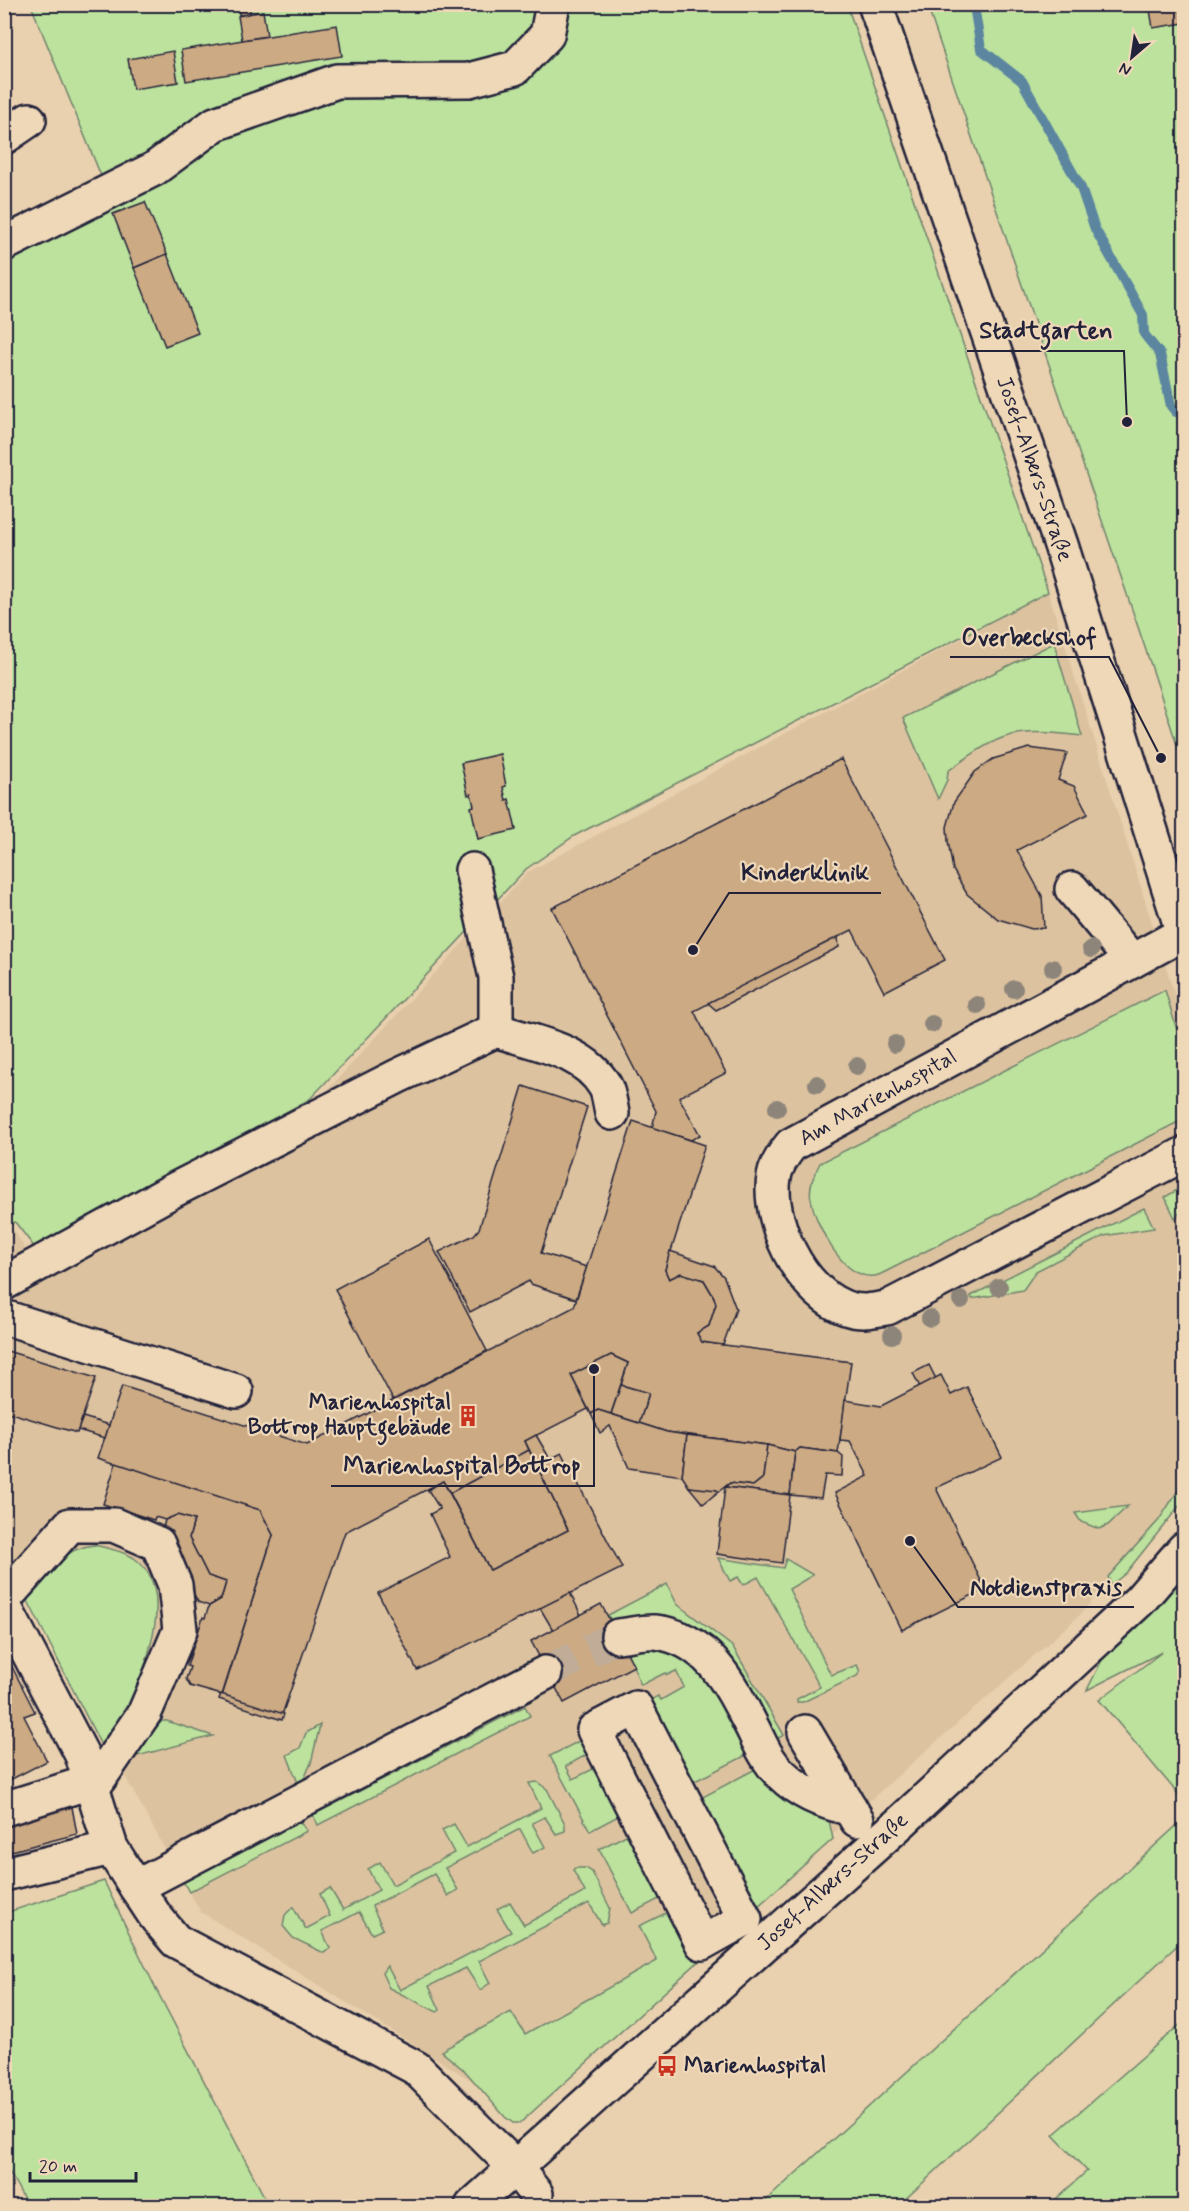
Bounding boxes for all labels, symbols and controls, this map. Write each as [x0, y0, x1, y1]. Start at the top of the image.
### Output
north arrow [1102, 27, 1162, 87]
text: N [1116, 57, 1135, 81]
callout: Stadtgarten [967, 309, 1124, 351]
text: Stadtgarten [979, 316, 1113, 350]
street label: Josef-Albers-Straße [989, 373, 1079, 565]
callout: Overbeckshof [950, 615, 1109, 657]
text: Overbeckshof [962, 623, 1097, 654]
callout: Kinderklinik [729, 851, 881, 893]
text: Kinderklinik [741, 858, 869, 889]
street label: Am Marienhospital [794, 1043, 962, 1153]
place label: Marienhospital Bottrop Hauptgebäude [248, 1389, 451, 1446]
building icon: Marienhospital Bottrop Hauptgebäude [456, 1404, 480, 1428]
callout: Marienhospital Bottrop [331, 1444, 594, 1486]
text: Marienhospital Bottrop [343, 1451, 581, 1482]
callout: Notdienstpraxis [958, 1565, 1134, 1607]
text: Notdienstpraxis [970, 1573, 1123, 1604]
street label: Josef-Albers-Straße [751, 1807, 915, 1957]
place label: Marienhospital [684, 2052, 826, 2080]
bus stop icon: Marienhospital [655, 2054, 679, 2078]
scale bar [30, 2145, 136, 2183]
text: 20 m [39, 2155, 77, 2179]

